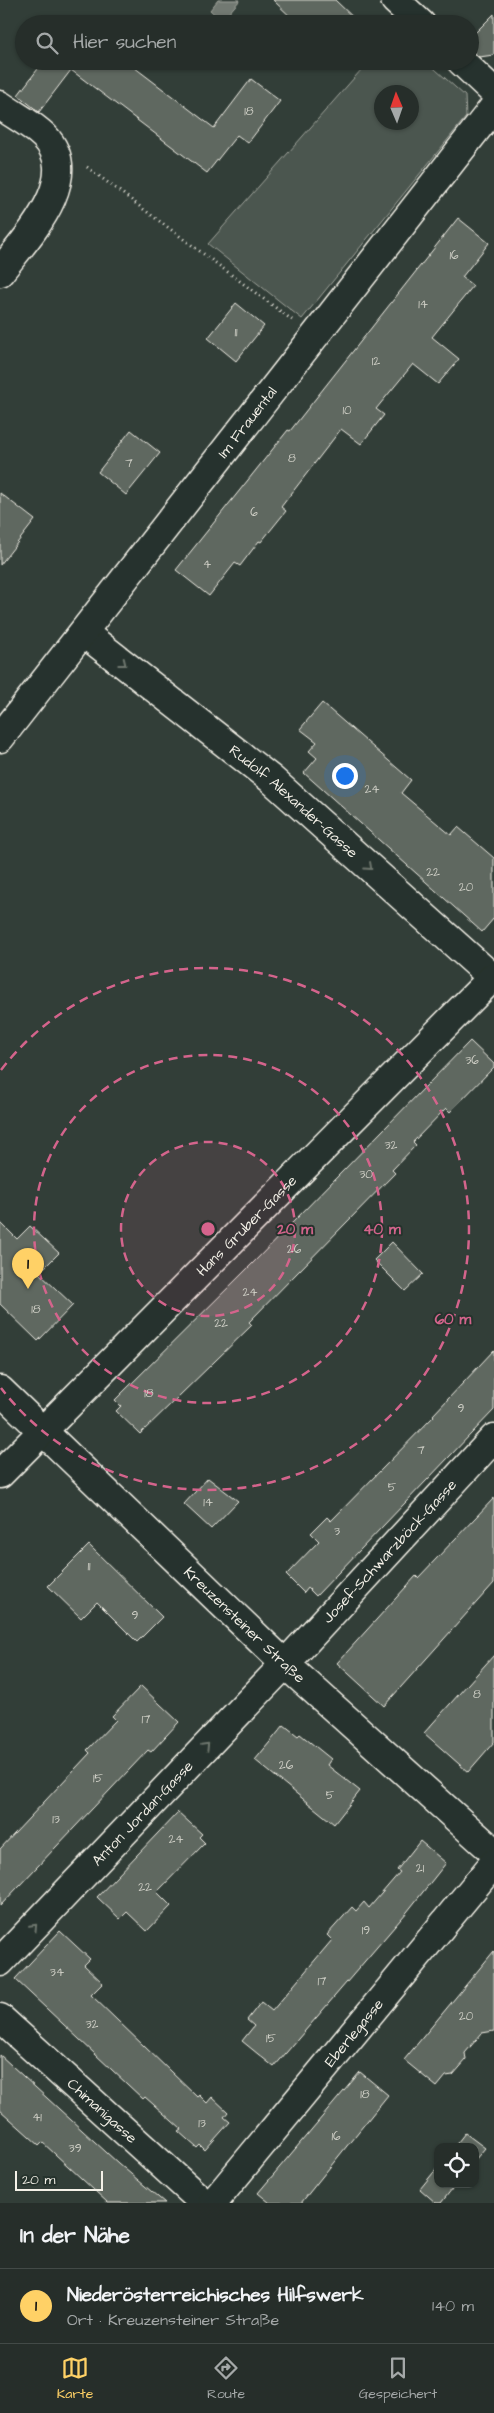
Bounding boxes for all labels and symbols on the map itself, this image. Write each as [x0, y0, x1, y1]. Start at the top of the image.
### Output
north arrow [374, 85, 419, 130]
house number: 18 [244, 103, 254, 120]
house number: 16 [449, 247, 459, 264]
house number: 14 [418, 296, 428, 313]
house number: 11 [234, 324, 238, 341]
house number: 12 [372, 353, 380, 370]
street label: Im Frauental [213, 382, 282, 462]
house number: 10 [342, 402, 352, 419]
house number: 8 [288, 450, 296, 467]
house number: 7 [125, 455, 133, 472]
house number: 6 [250, 504, 258, 521]
house number: 4 [203, 556, 211, 573]
one-way arrow [117, 657, 127, 666]
street label: Rudolf Alexander-Gasse [225, 740, 363, 863]
your location [332, 763, 358, 789]
house number: 24 [364, 781, 380, 798]
one-way arrow [363, 861, 372, 870]
house number: 22 [426, 864, 440, 881]
house number: 20 [459, 879, 474, 896]
house number: 36 [465, 1052, 479, 1069]
house number: 32 [385, 1137, 398, 1154]
house number: 30 [359, 1166, 373, 1183]
street label: Hans Gruber-Gasse [192, 1170, 301, 1281]
text: 20 m [276, 1219, 313, 1240]
text: 40 m [363, 1219, 401, 1240]
centre of rings [199, 1220, 217, 1238]
house number: 26 [287, 1241, 302, 1258]
pin: 1 [12, 1248, 44, 1289]
house number: 24 [242, 1284, 258, 1301]
house number: 18 [31, 1301, 41, 1318]
text: 60 m [435, 1309, 472, 1330]
house number: 22 [214, 1315, 228, 1332]
house number: 18 [144, 1385, 154, 1402]
house number: 9 [458, 1400, 465, 1417]
house number: 7 [417, 1442, 425, 1459]
street label: Josef-Schwarzböck-Gasse [317, 1475, 461, 1628]
house number: 5 [388, 1479, 397, 1496]
house number: 14 [203, 1494, 213, 1511]
house number: 3 [334, 1523, 340, 1540]
house number: 11 [87, 1558, 91, 1575]
street label: Kreuzensteiner Straße [179, 1562, 310, 1688]
house number: 9 [132, 1607, 139, 1624]
house number: 8 [473, 1686, 481, 1703]
house number: 17 [142, 1711, 151, 1728]
one-way arrow [200, 1743, 209, 1752]
street label: Anton Jordan-Gasse [87, 1756, 198, 1870]
house number: 26 [279, 1757, 294, 1774]
house number: 15 [93, 1770, 104, 1787]
house number: 5 [326, 1787, 335, 1804]
house number: 13 [52, 1811, 60, 1828]
house number: 24 [168, 1831, 184, 1848]
house number: 21 [416, 1860, 425, 1877]
house number: 22 [138, 1879, 152, 1896]
house number: 19 [362, 1922, 370, 1939]
one-way arrow [28, 1924, 37, 1933]
house number: 34 [50, 1964, 64, 1981]
house number: 17 [318, 1973, 327, 1990]
street label: Eberlegasse [319, 1994, 388, 2071]
house number: 20 [459, 2008, 474, 2025]
house number: 32 [86, 2016, 99, 2033]
house number: 15 [266, 2030, 277, 2047]
street label: Chimanigasse [63, 2073, 142, 2148]
house number: 18 [360, 2086, 370, 2103]
house number: 41 [32, 2109, 42, 2126]
house number: 13 [198, 2115, 206, 2132]
house number: 16 [331, 2128, 341, 2145]
house number: 39 [69, 2140, 82, 2157]
scale bar [15, 2168, 102, 2191]

